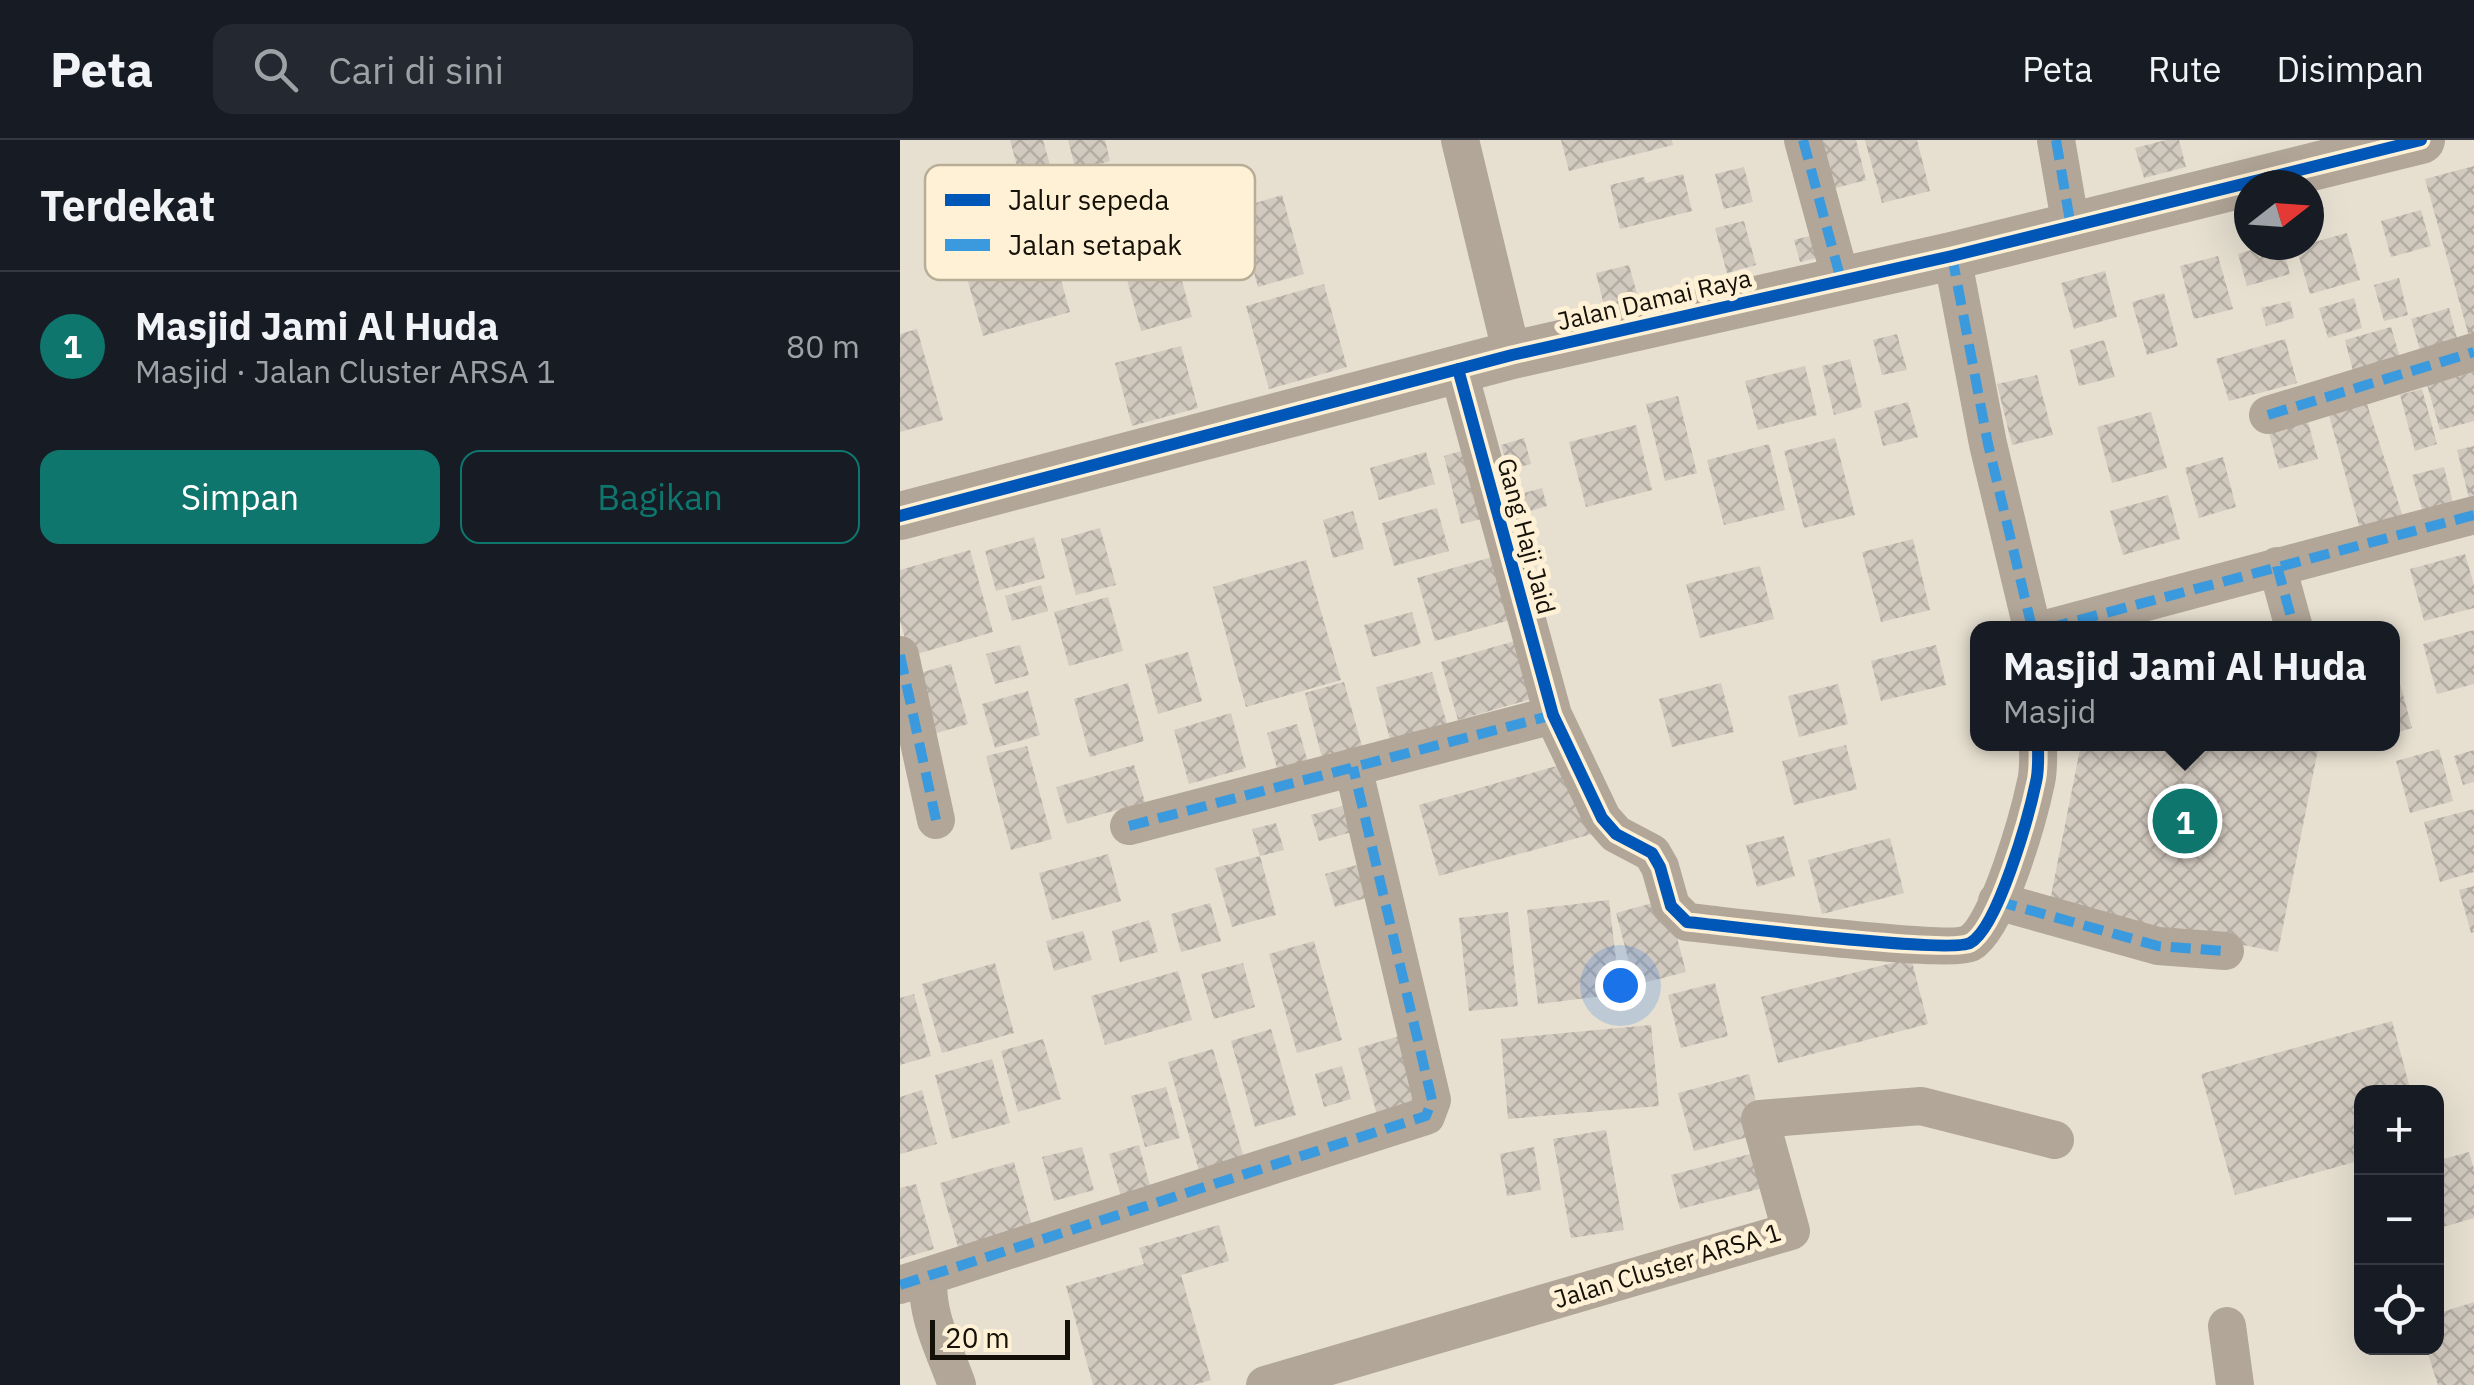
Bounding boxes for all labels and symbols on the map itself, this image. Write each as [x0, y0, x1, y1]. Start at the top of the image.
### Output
legend [925, 165, 1255, 280]
north arrow [2234, 170, 2324, 260]
text: Jalur sepeda [1008, 181, 1169, 218]
text: Jalan setapak [1008, 226, 1182, 263]
street label: Jalan Damai Raya [1554, 261, 1754, 337]
street label: Gang Haji Jaid [1490, 454, 1564, 618]
pin: 1 [2152, 784, 2218, 858]
your location [1595, 960, 1646, 1011]
street label: Jalan Cluster ARSA 1 [1549, 1215, 1785, 1315]
scale bar [930, 1315, 1070, 1360]

